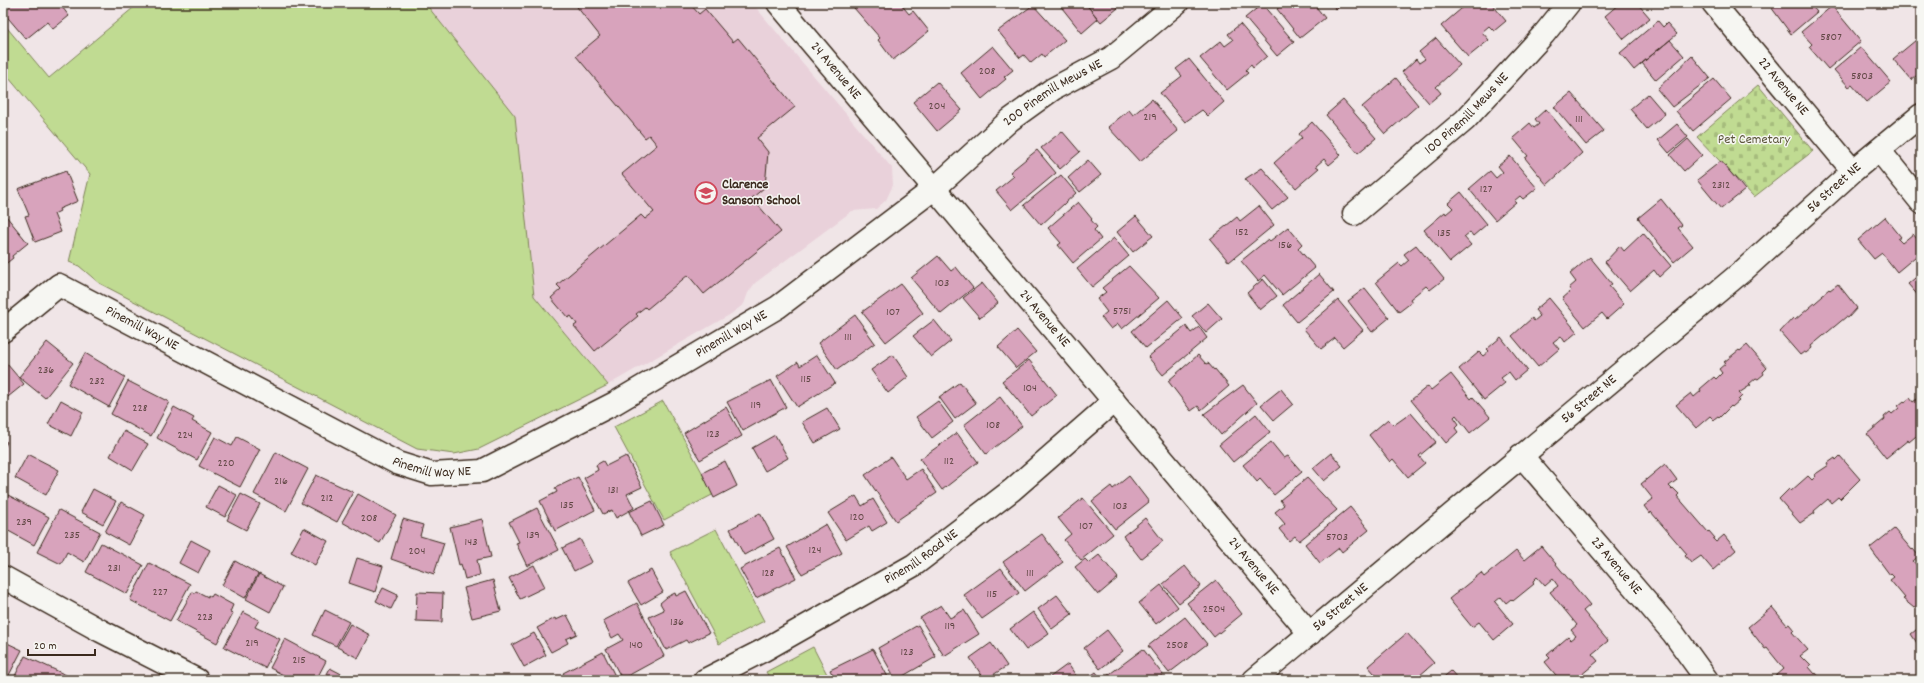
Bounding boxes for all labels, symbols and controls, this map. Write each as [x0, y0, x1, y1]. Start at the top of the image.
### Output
house number: 5807 [1820, 29, 1842, 46]
street label: 24 Avenue NE [805, 38, 866, 105]
street label: 22 Avenue NE [1753, 53, 1813, 121]
street label: 200 Pinemill Mews NE [999, 54, 1107, 132]
house number: 208 [979, 63, 995, 80]
street label: 100 Pinemill Mews NE [1420, 68, 1514, 160]
house number: 5803 [1851, 68, 1873, 85]
house number: 204 [929, 98, 945, 115]
house number: 219 [1143, 109, 1157, 126]
house number: 111 [1575, 111, 1583, 128]
park label: Pet Cemetary [1718, 130, 1790, 150]
street label: 56 Street NE [1803, 158, 1866, 218]
place label: Clarence Sansom School [722, 175, 801, 211]
house number: 2312 [1712, 177, 1730, 194]
school or university icon: Clarence Sansom School [693, 180, 719, 206]
house number: 127 [1480, 181, 1493, 198]
house number: 152 [1235, 224, 1249, 241]
house number: 135 [1437, 225, 1451, 242]
house number: 156 [1278, 237, 1292, 254]
house number: 103 [935, 275, 949, 292]
street label: 24 Avenue NE [1014, 286, 1075, 352]
street label: Pinemill Way NE [102, 301, 183, 356]
house number: 5751 [1113, 303, 1131, 320]
house number: 107 [886, 304, 900, 321]
street label: Pinemill Way NE [692, 305, 772, 363]
house number: 111 [844, 329, 852, 346]
house number: 236 [38, 362, 54, 379]
street label: 56 Street NE [1557, 370, 1622, 429]
house number: 115 [801, 371, 811, 388]
house number: 232 [89, 373, 105, 390]
house number: 104 [1023, 380, 1037, 397]
house number: 119 [751, 397, 761, 414]
house number: 228 [132, 400, 148, 417]
house number: 108 [986, 417, 1000, 434]
house number: 123 [706, 426, 720, 443]
house number: 224 [177, 427, 193, 444]
street label: Pinemill Way NE [388, 452, 472, 484]
house number: 112 [944, 453, 954, 470]
house number: 220 [217, 455, 235, 472]
house number: 216 [274, 473, 288, 490]
house number: 131 [608, 482, 618, 499]
house number: 212 [320, 490, 334, 507]
house number: 135 [560, 497, 574, 514]
house number: 103 [1113, 498, 1127, 515]
house number: 120 [850, 509, 864, 526]
house number: 208 [361, 510, 377, 527]
house number: 239 [16, 514, 32, 531]
house number: 107 [1079, 518, 1093, 535]
street label: Pinemill Road NE [881, 524, 963, 590]
house number: 235 [64, 527, 80, 544]
house number: 139 [526, 527, 540, 544]
house number: 5703 [1326, 529, 1348, 546]
street label: 24 Avenue NE [1223, 533, 1284, 600]
street label: 23 Avenue NE [1585, 533, 1647, 600]
house number: 143 [465, 534, 477, 551]
house number: 124 [809, 542, 821, 559]
house number: 204 [409, 543, 425, 560]
house number: 231 [107, 560, 121, 577]
house number: 128 [762, 565, 775, 582]
house number: 111 [1026, 565, 1034, 582]
street label: 56 Street NE [1308, 578, 1373, 637]
house number: 227 [152, 584, 168, 601]
house number: 115 [987, 586, 997, 603]
house number: 2504 [1203, 601, 1225, 618]
house number: 223 [197, 609, 213, 626]
house number: 136 [670, 614, 684, 631]
house number: 119 [945, 618, 955, 635]
scale bar [28, 631, 95, 657]
house number: 219 [245, 635, 259, 652]
house number: 140 [629, 637, 643, 654]
house number: 2508 [1166, 637, 1188, 654]
text: 20 m [34, 638, 57, 655]
house number: 123 [900, 644, 914, 661]
house number: 215 [292, 652, 306, 669]

